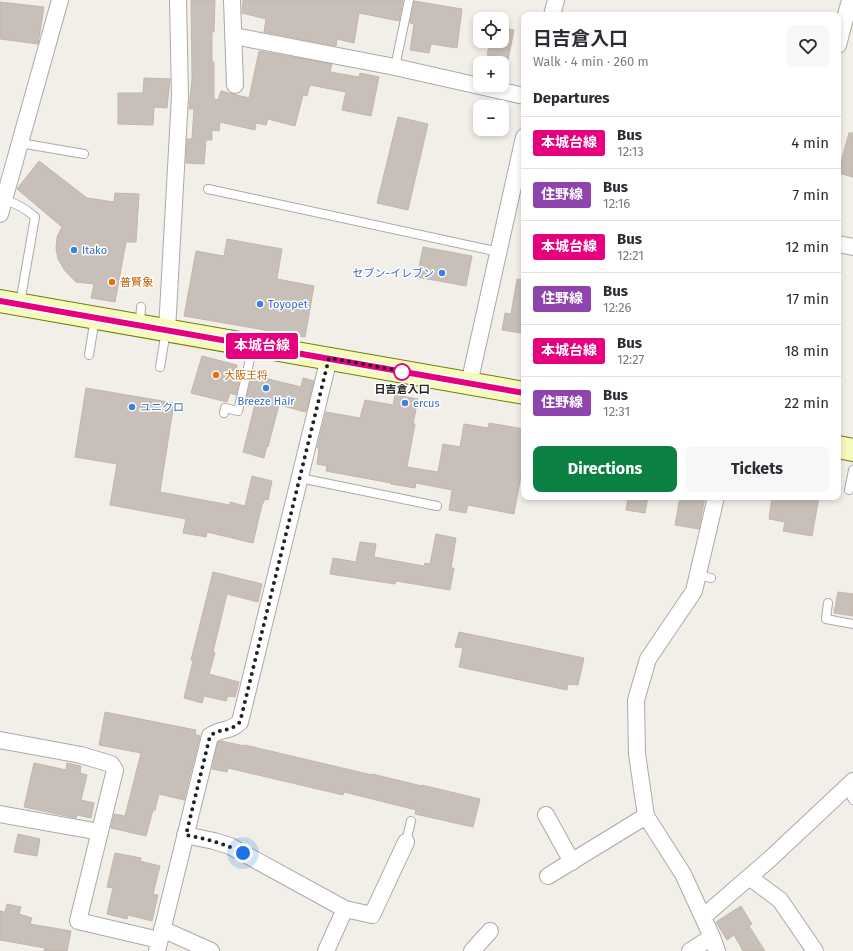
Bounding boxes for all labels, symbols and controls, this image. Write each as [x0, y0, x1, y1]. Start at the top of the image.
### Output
map controls [473, 12, 509, 136]
button: locate [473, 12, 509, 48]
button: heart [787, 25, 829, 67]
text: 日吉倉入口 [533, 27, 628, 50]
text: Walk · 4 min · 260 m [533, 54, 649, 69]
button: + [473, 56, 509, 92]
text: Departures [533, 89, 610, 107]
button: − [473, 100, 509, 136]
text: Bus [617, 126, 642, 144]
text: 本城台線 [541, 134, 597, 151]
text: 4 min [791, 134, 829, 152]
text: 12:13 [617, 144, 644, 159]
text: Bus [603, 178, 628, 196]
text: 住野線 [541, 186, 583, 203]
text: 7 min [792, 186, 829, 204]
text: 12:16 [603, 196, 630, 211]
text: Bus [617, 230, 642, 248]
text: 本城台線 [541, 238, 597, 255]
text: 12 min [785, 238, 829, 256]
place label: Itako [82, 244, 107, 257]
marker: Itako [69, 245, 79, 255]
text: 12:21 [617, 248, 644, 263]
place label: セブン-イレブン [353, 267, 434, 280]
marker: セブン-イレブン [437, 268, 447, 278]
place label: 普賢象 [120, 276, 153, 289]
marker: 普賢象 [107, 277, 117, 287]
text: Bus [603, 282, 628, 300]
text: 住野線 [541, 290, 583, 307]
text: 17 min [786, 290, 829, 308]
place label: Toyopet [268, 298, 308, 311]
marker: Toyopet [255, 299, 265, 309]
text: 12:26 [603, 300, 632, 315]
line badge: 本城台線 [234, 333, 290, 359]
text: Bus [617, 334, 642, 352]
text: 本城台線 [234, 337, 290, 354]
text: 本城台線 [541, 342, 597, 359]
text: 18 min [784, 342, 829, 360]
text: 12:27 [617, 352, 644, 367]
marker: 日吉倉入口 [393, 363, 411, 381]
place label: 大阪王将 [224, 369, 268, 382]
marker: 大阪王将 [211, 370, 221, 380]
marker: Breeze Hair [261, 383, 271, 393]
place label: 日吉倉入口 [375, 383, 430, 396]
text: Bus [603, 386, 628, 404]
text: 住野線 [541, 394, 583, 411]
text: 22 min [784, 394, 829, 412]
place label: Breeze Hair [238, 395, 295, 408]
place label: ercus [413, 397, 440, 410]
marker: ercus [400, 398, 410, 408]
place label: ユニクロ [140, 401, 184, 414]
marker: ユニクロ [127, 402, 137, 412]
text: 12:31 [603, 404, 630, 419]
button: Directions [533, 446, 677, 492]
button: Tickets [685, 446, 829, 492]
your location [233, 843, 253, 863]

